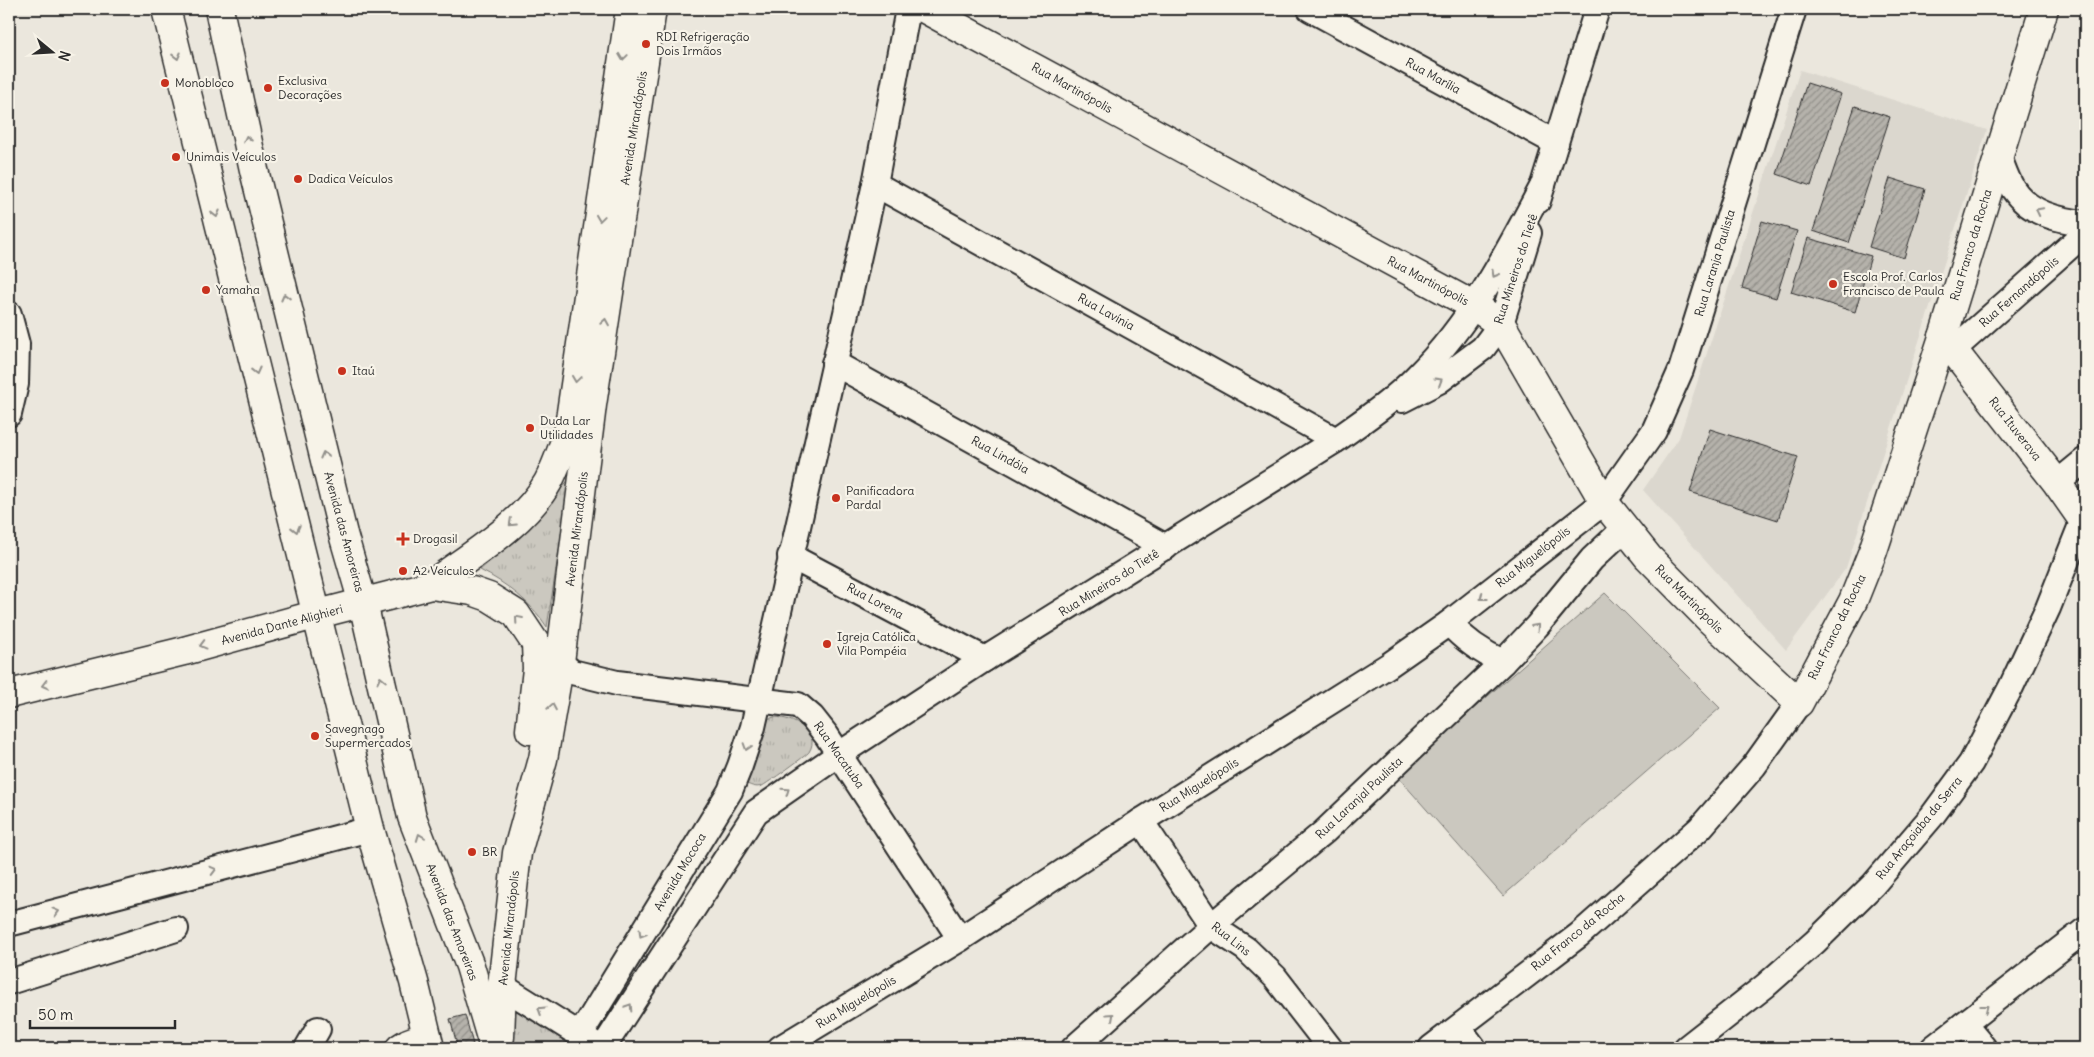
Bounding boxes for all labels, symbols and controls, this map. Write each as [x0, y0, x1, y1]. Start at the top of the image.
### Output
north arrow [28, 28, 78, 78]
place label: RDI Refrigeração Dois Irmãos [656, 29, 750, 58]
marker: RDI Refrigeração Dois Irmãos [640, 38, 652, 50]
text: N [54, 49, 74, 63]
one-way arrow [171, 52, 182, 61]
one-way arrow [618, 53, 629, 61]
street label: Rua Marília [1403, 54, 1463, 97]
street label: Rua Martinópolis [1029, 59, 1115, 116]
street label: Avenida Mirandópolis [617, 70, 650, 186]
place label: Exclusiva Decorações [278, 73, 342, 102]
place label: Monobloco [175, 75, 234, 90]
marker: Monobloco [159, 77, 171, 89]
marker: Exclusiva Decorações [262, 82, 274, 94]
one-way arrow [242, 135, 253, 143]
place label: Unimais Veículos [186, 149, 276, 164]
marker: Unimais Veículos [170, 151, 182, 163]
place label: Dadica Veículos [308, 171, 393, 186]
marker: Dadica Veículos [292, 173, 304, 185]
street label: Rua Franco da Rocha [1946, 187, 1995, 302]
street label: Rua Laranja Paulista [1691, 207, 1738, 318]
one-way arrow [2035, 207, 2044, 217]
one-way arrow [210, 209, 221, 218]
street label: Rua Mineiros do Tietê [1491, 212, 1540, 326]
one-way arrow [595, 214, 606, 222]
street label: Rua Martinópolis [1385, 253, 1472, 308]
street label: Rua Fernandópolis [1976, 253, 2062, 330]
one-way arrow [1492, 269, 1502, 278]
place label: Escola Prof. Carlos Francisco de Paula [1843, 269, 1944, 298]
marker: Escola Prof. Carlos Francisco de Paula [1827, 278, 1839, 290]
place label: Yamaha [216, 282, 260, 297]
marker: Yamaha [200, 284, 212, 296]
street label: Rua Lavínia [1075, 290, 1137, 333]
one-way arrow [280, 292, 291, 301]
one-way arrow [599, 318, 609, 327]
place label: Itaú [352, 363, 375, 378]
marker: Itaú [336, 365, 348, 377]
one-way arrow [250, 367, 261, 376]
one-way arrow [572, 374, 582, 383]
one-way arrow [1433, 377, 1442, 387]
street label: Rua Ituverava [1986, 394, 2045, 464]
place label: Duda Lar Utilidades [540, 413, 593, 442]
marker: Duda Lar Utilidades [524, 422, 536, 434]
street label: Rua Lindóia [969, 433, 1032, 477]
one-way arrow [319, 450, 330, 459]
street label: Avenida das Amoreiras [321, 470, 368, 594]
street label: Avenida Mirandópolis [562, 471, 591, 587]
place label: Panificadora Pardal [846, 483, 914, 512]
marker: Panificadora Pardal [830, 492, 842, 504]
one-way arrow [509, 517, 518, 526]
street label: Rua Miguelópolis [1492, 523, 1573, 590]
one-way arrow [290, 524, 301, 533]
place label: Drogasil [413, 531, 457, 546]
marker: Drogasil [397, 533, 409, 545]
street label: Rua Mineiros do Tietê [1056, 546, 1161, 619]
street label: Rua Martinópolis [1652, 561, 1727, 636]
place label: A2 Veículos [413, 563, 474, 578]
marker: A2 Veículos [397, 565, 409, 577]
street label: Rua Franco da Rocha [1804, 571, 1869, 682]
street label: Rua Lorena [844, 579, 906, 622]
one-way arrow [1479, 591, 1488, 600]
street label: Avenida Dante Alighieri [219, 601, 344, 648]
one-way arrow [515, 615, 524, 624]
one-way arrow [1531, 623, 1540, 632]
place label: Igreja Católica Vila Pompéia [837, 629, 916, 658]
marker: Igreja Católica Vila Pompéia [821, 638, 833, 650]
one-way arrow [199, 640, 207, 650]
one-way arrow [376, 675, 387, 684]
one-way arrow [41, 679, 50, 690]
one-way arrow [546, 703, 556, 712]
street label: Rua Macatuba [811, 718, 868, 791]
place label: Savegnago Supermercados [325, 721, 411, 750]
marker: Savegnago Supermercados [309, 730, 321, 742]
one-way arrow [742, 742, 752, 750]
street label: Rua Laranjal Paulista [1312, 753, 1405, 842]
street label: Rua Miguelópolis [1156, 754, 1241, 815]
street label: Rua Araçoiaba da Serra [1872, 773, 1965, 882]
one-way arrow [781, 788, 790, 797]
street label: Avenida Mococa [650, 830, 709, 913]
one-way arrow [416, 833, 427, 842]
place label: BR [482, 844, 498, 859]
marker: BR [466, 846, 478, 858]
street label: Avenida das Amoreiras [423, 861, 482, 983]
one-way arrow [208, 865, 217, 876]
street label: Avenida Mirandópolis [495, 870, 522, 986]
street label: Rua Franco da Rocha [1528, 889, 1627, 974]
one-way arrow [51, 907, 60, 918]
street label: Rua Lins [1209, 919, 1254, 959]
one-way arrow [639, 928, 649, 937]
street label: Rua Miguelópolis [813, 972, 898, 1031]
scale bar [30, 997, 175, 1029]
one-way arrow [623, 1004, 633, 1013]
text: 50 m [38, 1005, 73, 1024]
one-way arrow [1979, 1005, 1989, 1014]
one-way arrow [538, 1007, 547, 1017]
one-way arrow [1105, 1013, 1114, 1022]

